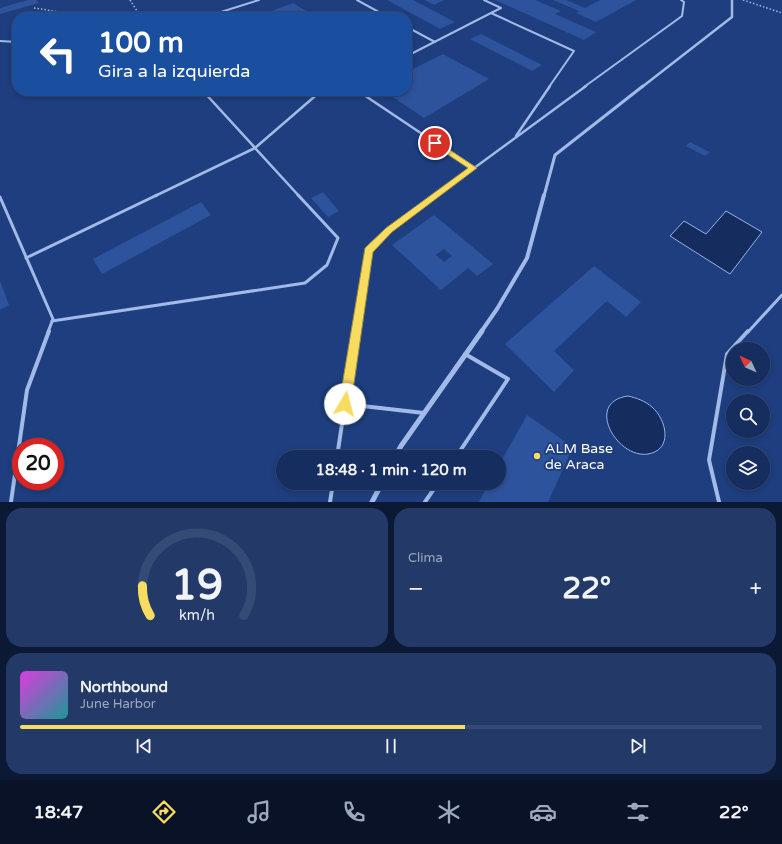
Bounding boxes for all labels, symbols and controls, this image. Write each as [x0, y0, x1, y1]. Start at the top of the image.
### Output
text: 100 m [98, 26, 184, 60]
icon: left [32, 28, 84, 80]
text: Gira a la izquierda [98, 60, 250, 82]
pin [418, 126, 452, 160]
icon: arrive [424, 132, 446, 154]
north arrow [726, 342, 770, 386]
map controls [726, 342, 770, 490]
position arrow [324, 383, 366, 425]
button: search [726, 394, 770, 438]
speed limit sign: 20 [12, 438, 64, 490]
place label: ALM Base de Araca [545, 440, 613, 473]
button: layers [726, 446, 770, 490]
marker: ALM Base de Araca [532, 451, 542, 461]
text: 18:48 · 1 min · 120 m [316, 461, 466, 479]
text: Clima [408, 550, 443, 566]
text: 19 [171, 560, 223, 610]
text: 22° [562, 570, 611, 607]
text: − [408, 576, 424, 602]
text: + [750, 576, 762, 602]
text: km/h [179, 606, 215, 623]
text: Northbound [80, 678, 168, 696]
text: June Harbor [80, 696, 156, 712]
icon: previous [133, 735, 155, 757]
icon: pause [380, 735, 402, 757]
icon: next [627, 735, 649, 757]
icon: directions [150, 798, 178, 826]
icon: music [245, 798, 273, 826]
icon: phone [340, 798, 368, 826]
icon: climate [435, 798, 463, 826]
icon: car [529, 798, 557, 826]
icon: filters [624, 798, 652, 826]
text: 18:47 [33, 801, 83, 823]
text: 22° [719, 801, 749, 823]

